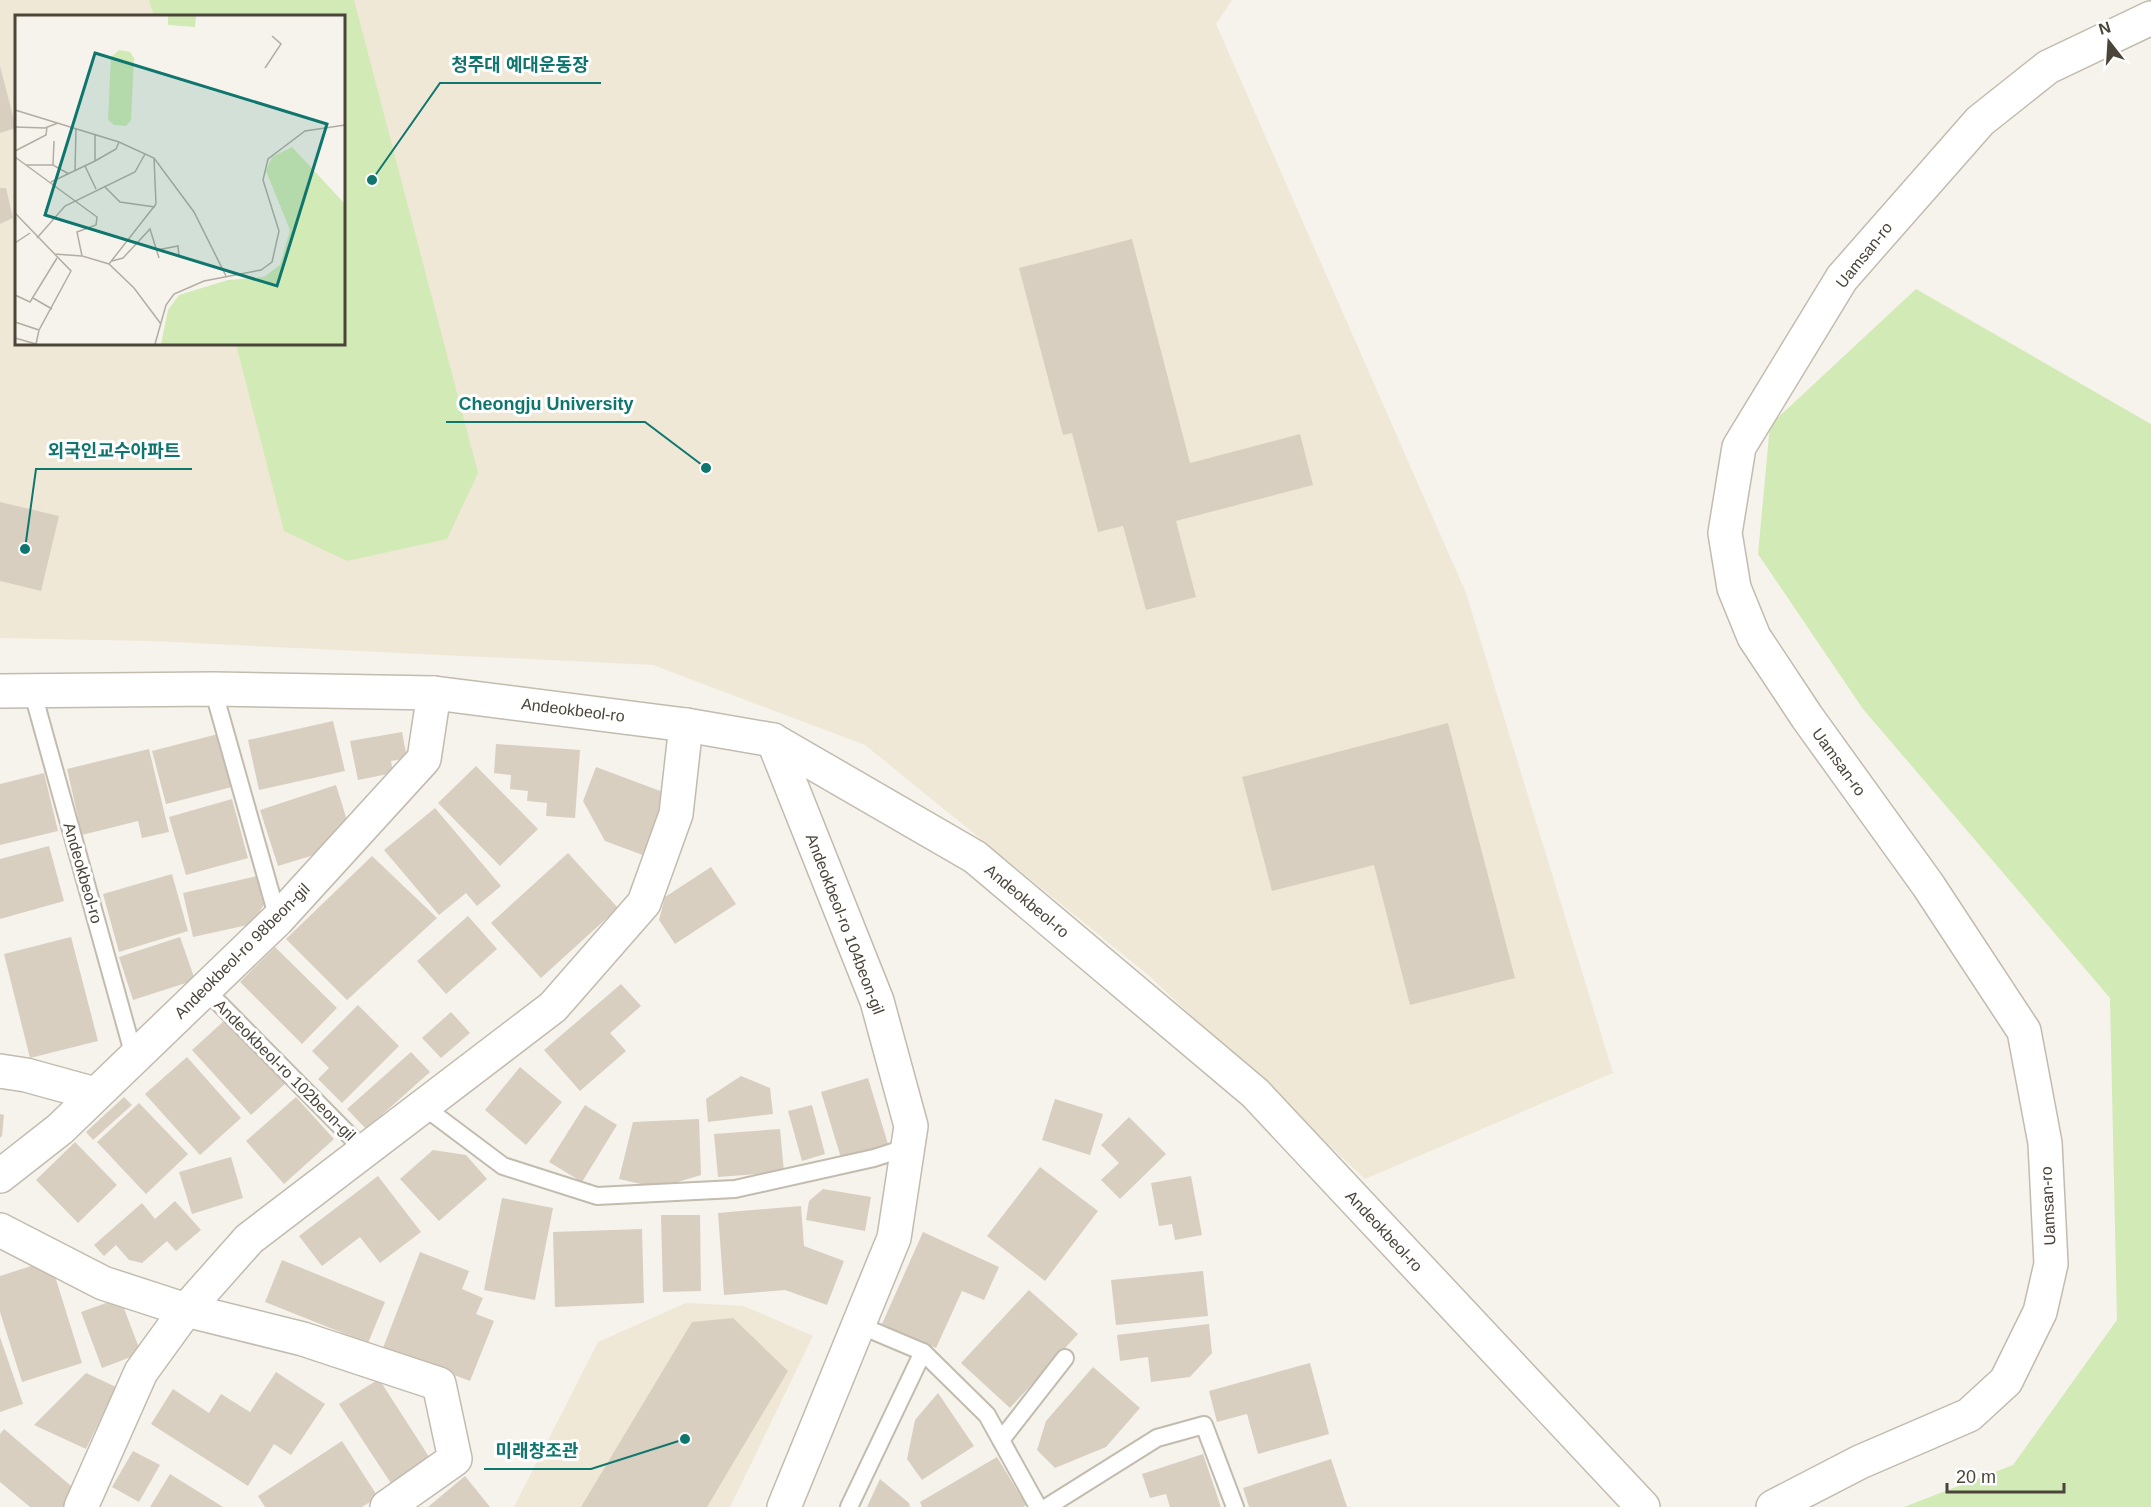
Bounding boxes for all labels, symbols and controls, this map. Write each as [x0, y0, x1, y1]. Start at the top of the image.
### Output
north arrow [2079, 12, 2139, 72]
inset map [15, 15, 345, 345]
text: N [2097, 18, 2113, 38]
callout: 청주대 예대운동장 [440, 47, 601, 83]
text: 청주대 예대운동장 [451, 55, 589, 75]
street label: Uamsan-ro [1832, 219, 1896, 291]
callout: Cheongju University [446, 386, 645, 422]
text: Cheongju University [458, 394, 634, 414]
callout: 외국인교수아파트 [36, 433, 192, 469]
text: 외국인교수아파트 [48, 441, 180, 461]
street label: Andeokbeol-ro [520, 695, 626, 725]
street label: Uamsan-ro [1809, 725, 1869, 799]
street label: Andeokbeol-ro [60, 821, 106, 925]
street label: Andeokbeol-ro 104beon-gil [803, 831, 887, 1017]
street label: Andeokbeol-ro [982, 861, 1072, 941]
street label: Andeokbeol-ro 98beon-gil [171, 880, 313, 1022]
street label: Andeokbeol-ro 102beon-gil [211, 996, 359, 1144]
street label: Uamsan-ro [2037, 1166, 2059, 1246]
street label: Andeokbeol-ro [1342, 1187, 1426, 1275]
callout: 미래창조관 [484, 1433, 591, 1469]
text: 미래창조관 [496, 1441, 579, 1461]
scale bar [1947, 1456, 2064, 1494]
text: 20 m [1956, 1467, 1996, 1487]

